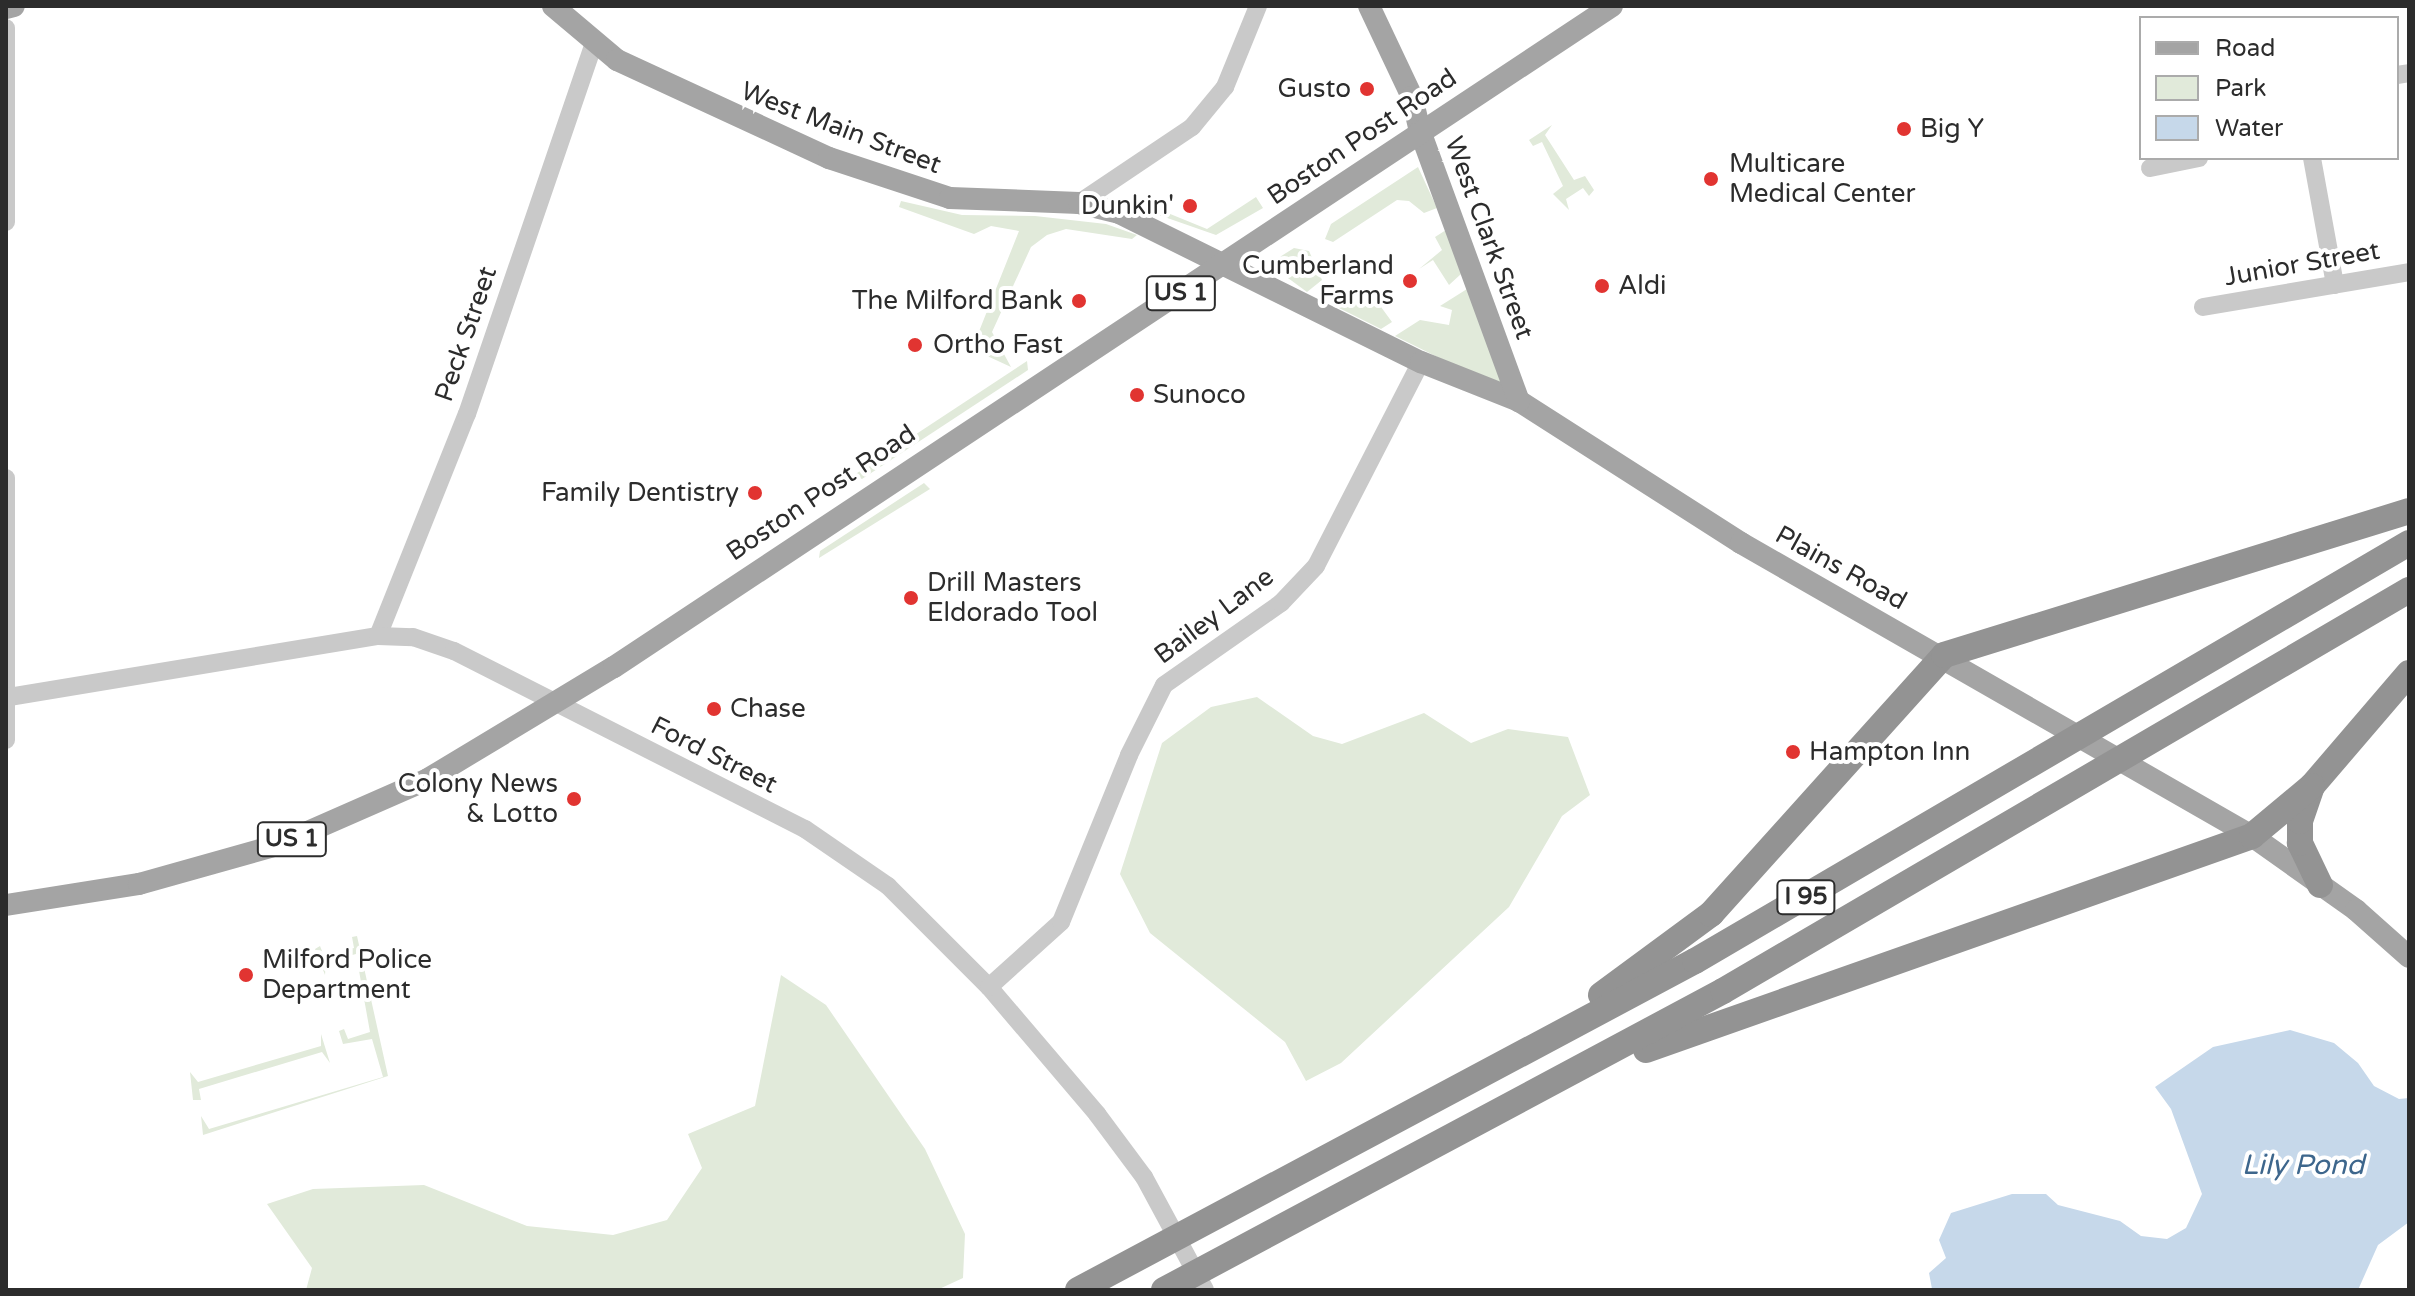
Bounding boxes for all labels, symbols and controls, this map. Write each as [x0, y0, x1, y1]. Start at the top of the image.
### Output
legend [2139, 16, 2399, 160]
text: Road [2215, 34, 2275, 63]
street label: Boston Post Road [1261, 62, 1463, 212]
place label: Gusto [1278, 73, 1351, 105]
text: Park [2215, 74, 2266, 103]
street label: West Main Street [736, 75, 946, 181]
marker: Gusto [1358, 80, 1376, 98]
place label: Big Y [1920, 113, 1984, 145]
text: Water [2215, 114, 2283, 143]
marker: Big Y [1895, 120, 1913, 138]
street label: West Clark Street [1438, 132, 1540, 344]
place label: Multicare Medical Center [1729, 148, 1915, 210]
marker: Multicare Medical Center [1700, 168, 1722, 190]
place label: Dunkin' [1081, 190, 1174, 222]
marker: Dunkin' [1181, 197, 1199, 215]
street label: Junior Street [2222, 235, 2382, 293]
place label: Cumberland Farms [1242, 250, 1394, 312]
street label: Peck Street [428, 262, 504, 406]
place label: Aldi [1618, 270, 1667, 302]
marker: Cumberland Farms [1401, 272, 1419, 290]
road number: US 1 [1145, 273, 1217, 313]
marker: Aldi [1593, 277, 1611, 295]
place label: The Milford Bank [852, 285, 1063, 317]
marker: The Milford Bank [1070, 292, 1088, 310]
place label: Ortho Fast [933, 329, 1063, 361]
marker: Ortho Fast [904, 334, 926, 356]
place label: Sunoco [1153, 379, 1246, 411]
marker: Sunoco [1128, 386, 1146, 404]
street label: Boston Post Road [720, 418, 922, 568]
place label: Family Dentistry [541, 477, 739, 509]
marker: Family Dentistry [746, 484, 764, 502]
street label: Plains Road [1770, 519, 1912, 617]
street label: Bailey Lane [1148, 561, 1280, 671]
place label: Drill Masters Eldorado Tool [927, 567, 1098, 628]
marker: Drill Masters Eldorado Tool [902, 589, 920, 607]
place label: Chase [730, 693, 806, 725]
marker: Chase [705, 700, 723, 718]
street label: Ford Street [646, 710, 782, 800]
place label: Hampton Inn [1809, 736, 1970, 768]
marker: Hampton Inn [1784, 743, 1802, 761]
place label: Colony News & Lotto [398, 768, 558, 830]
marker: Colony News & Lotto [565, 790, 583, 808]
road number: US 1 [256, 819, 328, 859]
road number: I 95 [1776, 877, 1836, 917]
place label: Milford Police Department [262, 944, 432, 1006]
marker: Milford Police Department [237, 966, 255, 984]
water label: Lily Pond [2242, 1148, 2364, 1182]

